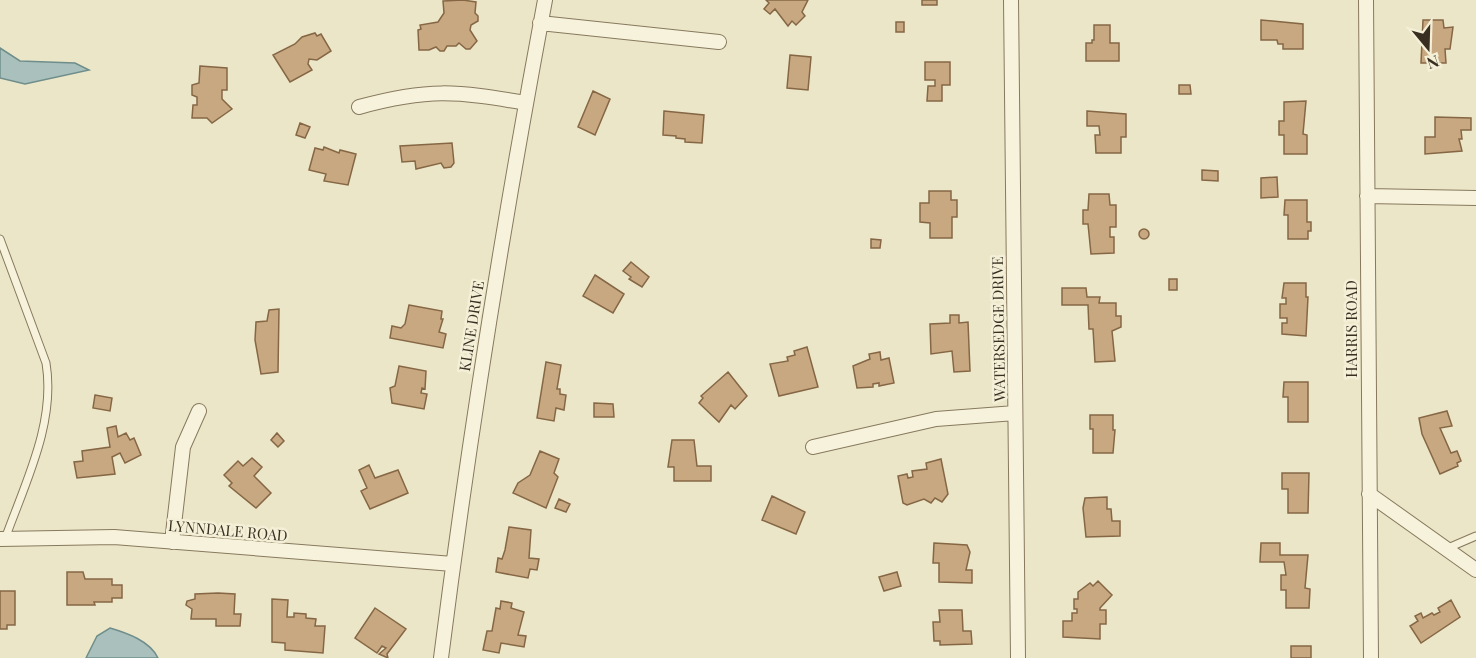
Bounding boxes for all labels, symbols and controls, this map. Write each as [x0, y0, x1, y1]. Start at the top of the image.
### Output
north arrow [1398, 18, 1458, 78]
text: N [1424, 51, 1442, 75]
street label: WATERSEDGE DRIVE [987, 256, 1009, 403]
street label: KLINE DRIVE [454, 279, 488, 373]
street label: HARRIS ROAD [1341, 280, 1361, 378]
street label: LYNNDALE ROAD [167, 515, 289, 545]

